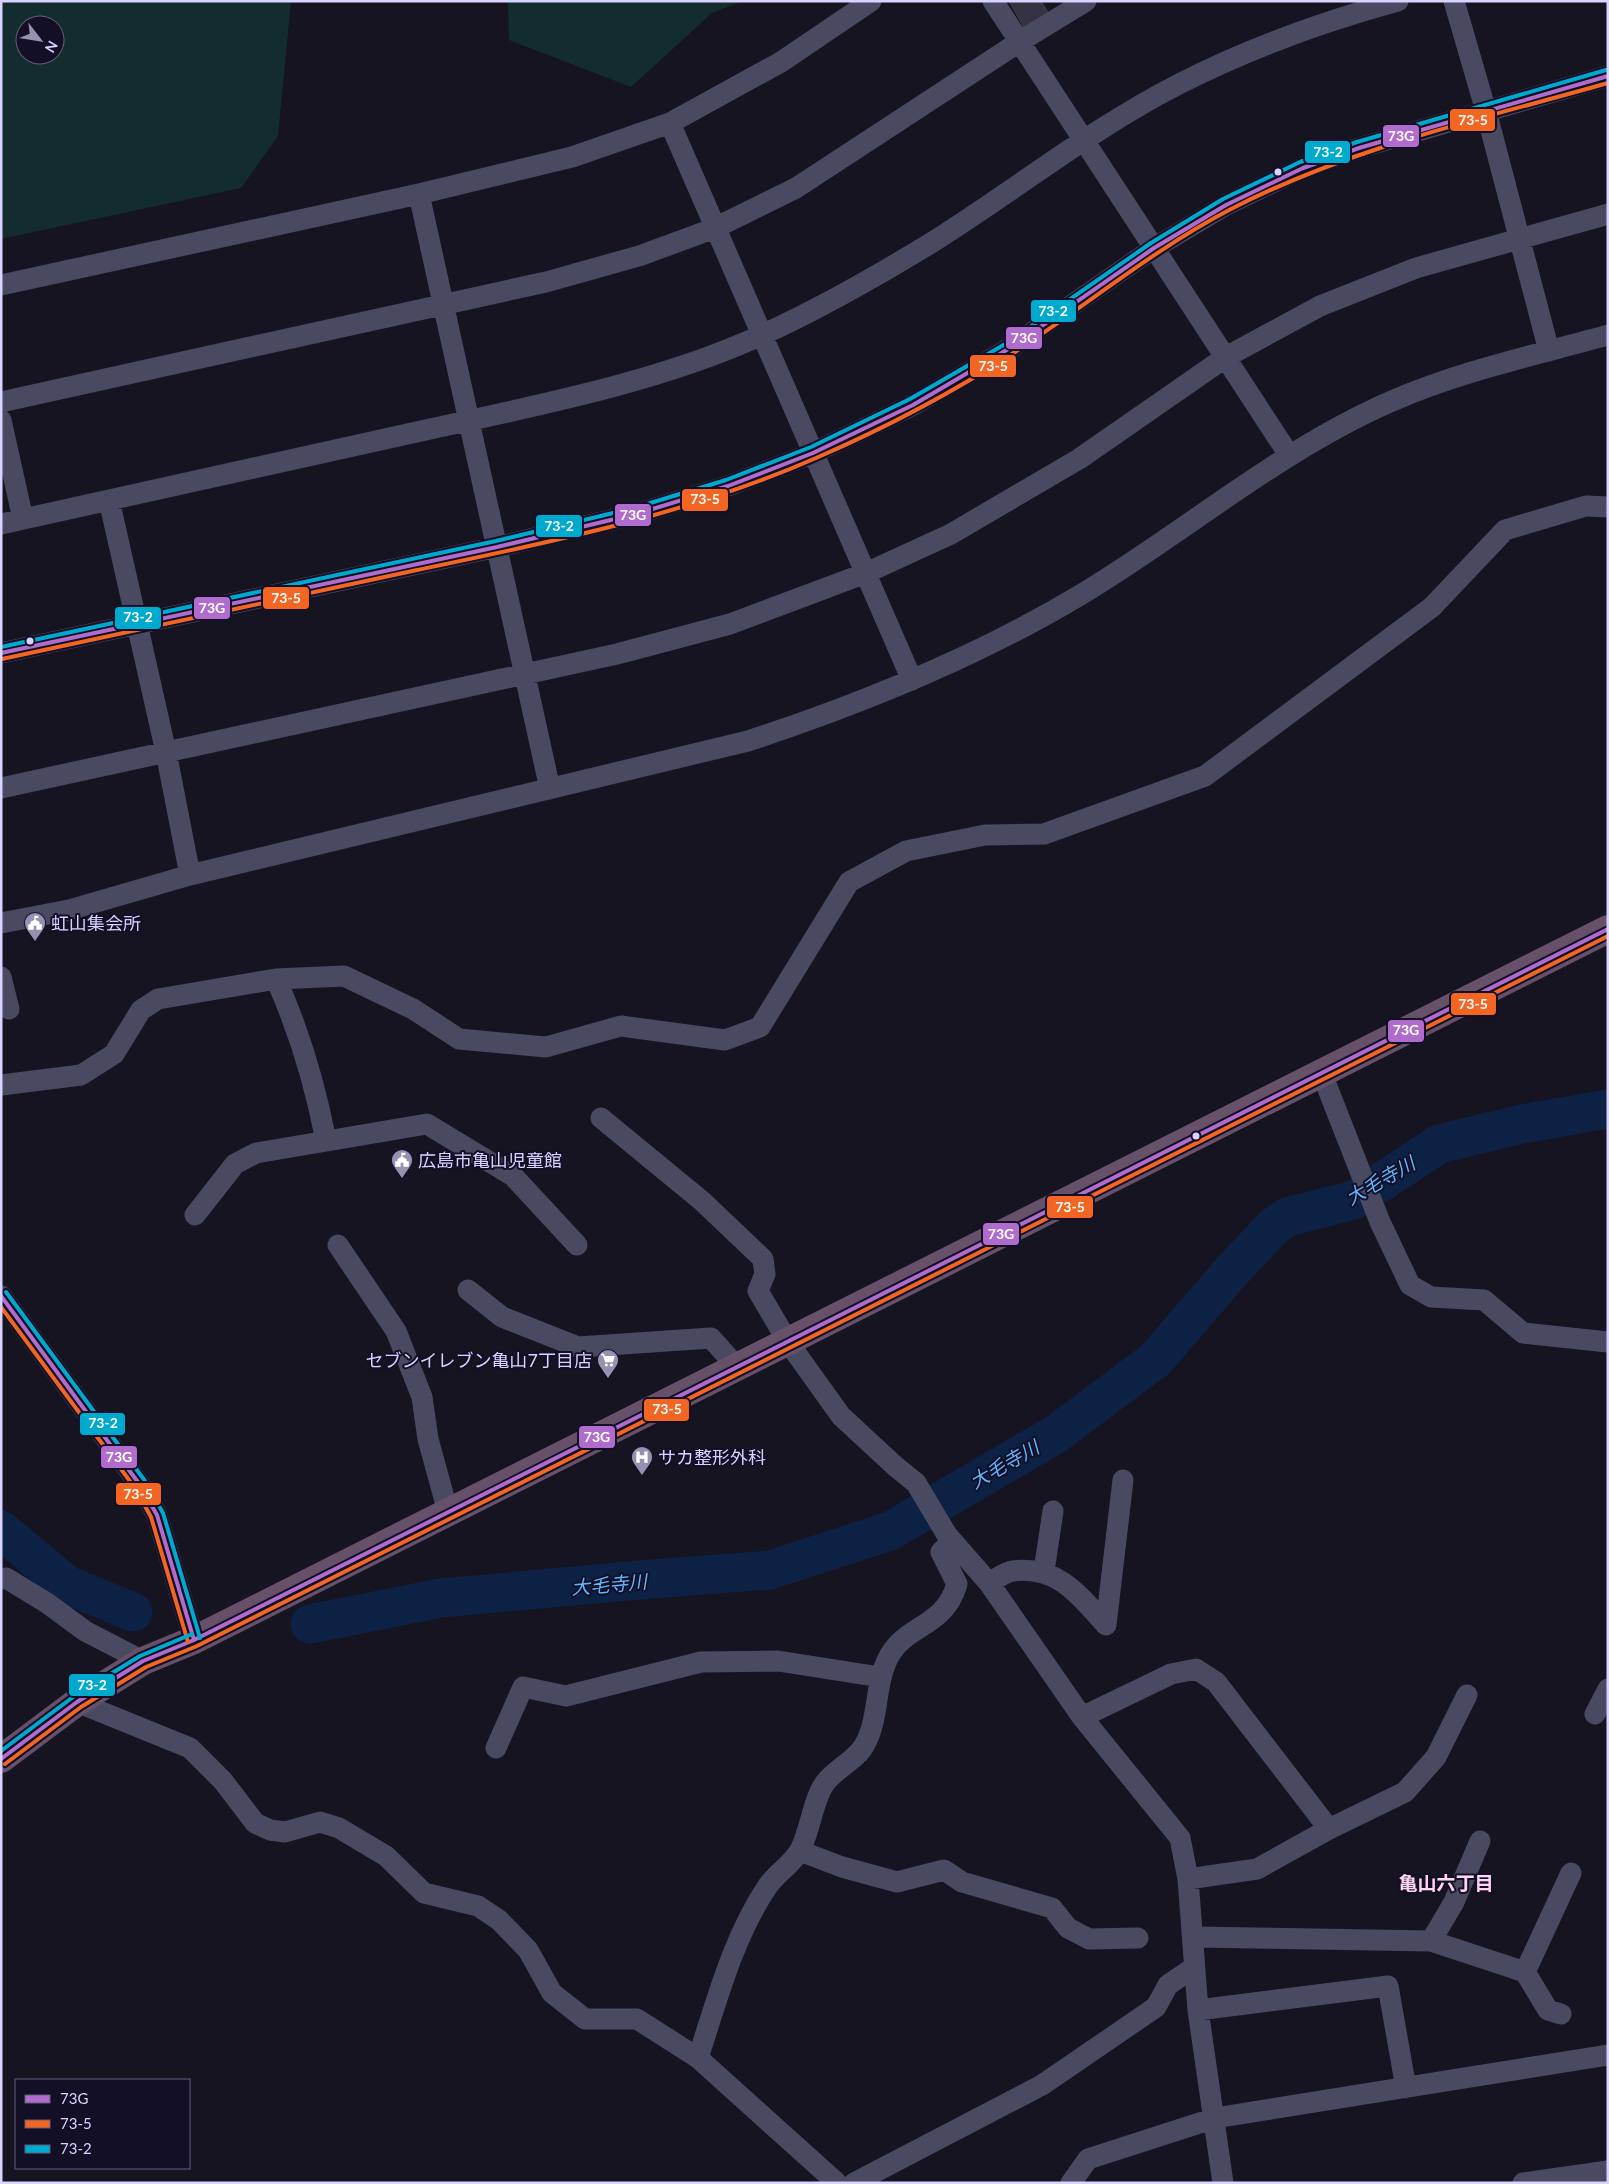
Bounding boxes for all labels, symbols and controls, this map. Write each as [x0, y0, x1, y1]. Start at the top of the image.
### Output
north arrow [15, 15, 65, 65]
text: N [42, 38, 62, 56]
line badge: 73-5 [1449, 108, 1496, 132]
text: 73-5 [1458, 111, 1488, 128]
line badge: 73G [1382, 124, 1420, 148]
text: 73G [1388, 127, 1414, 144]
line badge: 73-2 [1304, 140, 1351, 164]
text: 73-2 [1313, 143, 1343, 160]
unlabelled marker [1273, 167, 1283, 177]
line badge: 73-2 [1030, 299, 1077, 323]
text: 73-2 [1038, 302, 1068, 319]
line badge: 73G [1005, 326, 1043, 350]
text: 73G [1011, 329, 1037, 346]
line badge: 73-5 [969, 354, 1017, 378]
text: 73-5 [978, 357, 1008, 374]
line badge: 73-5 [681, 488, 729, 512]
text: 73-5 [690, 490, 720, 507]
line badge: 73G [614, 503, 652, 527]
text: 73G [620, 506, 646, 523]
line badge: 73-2 [535, 514, 583, 538]
text: 73-2 [544, 517, 574, 534]
line badge: 73-5 [262, 586, 310, 610]
text: 73-5 [271, 589, 301, 606]
line badge: 73G [193, 596, 231, 620]
text: 73G [199, 599, 225, 616]
line badge: 73-2 [114, 606, 162, 630]
text: 73-2 [123, 608, 153, 625]
unlabelled marker [25, 636, 35, 646]
public building icon: 虹山集会所 [23, 911, 47, 942]
place label: 虹山集会所 [51, 912, 141, 934]
line badge: 73-5 [1450, 992, 1497, 1016]
text: 73-5 [1458, 995, 1488, 1012]
line badge: 73G [1387, 1019, 1425, 1043]
text: 73G [1393, 1021, 1419, 1038]
unlabelled marker [1191, 1131, 1201, 1141]
public building icon: 広島市亀山児童館 [390, 1148, 414, 1179]
place label: 広島市亀山児童館 [418, 1149, 562, 1171]
water label: 大毛寺川 [1341, 1150, 1420, 1209]
line badge: 73-5 [1046, 1195, 1094, 1219]
text: 73-5 [1055, 1198, 1085, 1215]
line badge: 73G [982, 1222, 1020, 1246]
text: 73G [988, 1225, 1014, 1242]
supermarket icon: セブンイレブン亀山7丁目店 [596, 1348, 620, 1379]
place label: セブンイレブン亀山7丁目店 [366, 1349, 592, 1371]
line badge: 73-5 [643, 1398, 690, 1422]
text: 73-5 [652, 1400, 682, 1417]
line badge: 73-2 [79, 1412, 126, 1436]
text: 73-2 [88, 1414, 118, 1431]
line badge: 73G [578, 1425, 616, 1449]
text: 73G [584, 1428, 610, 1445]
water label: 大毛寺川 [965, 1434, 1044, 1493]
line badge: 73G [100, 1445, 138, 1469]
hospital icon: サカ整形外科 [630, 1445, 654, 1476]
place label: サカ整形外科 [658, 1446, 766, 1468]
text: 73G [106, 1448, 132, 1465]
line badge: 73-5 [115, 1482, 162, 1506]
text: 73-5 [123, 1485, 153, 1502]
water label: 大毛寺川 [570, 1569, 650, 1599]
line badge: 73-2 [68, 1673, 116, 1697]
text: 73-2 [77, 1676, 107, 1693]
district label: 亀山六丁目 [1398, 1871, 1494, 1894]
legend [15, 2079, 190, 2169]
text: 73G [60, 2089, 88, 2107]
text: 73-5 [60, 2114, 92, 2132]
text: 73-2 [60, 2139, 92, 2157]

